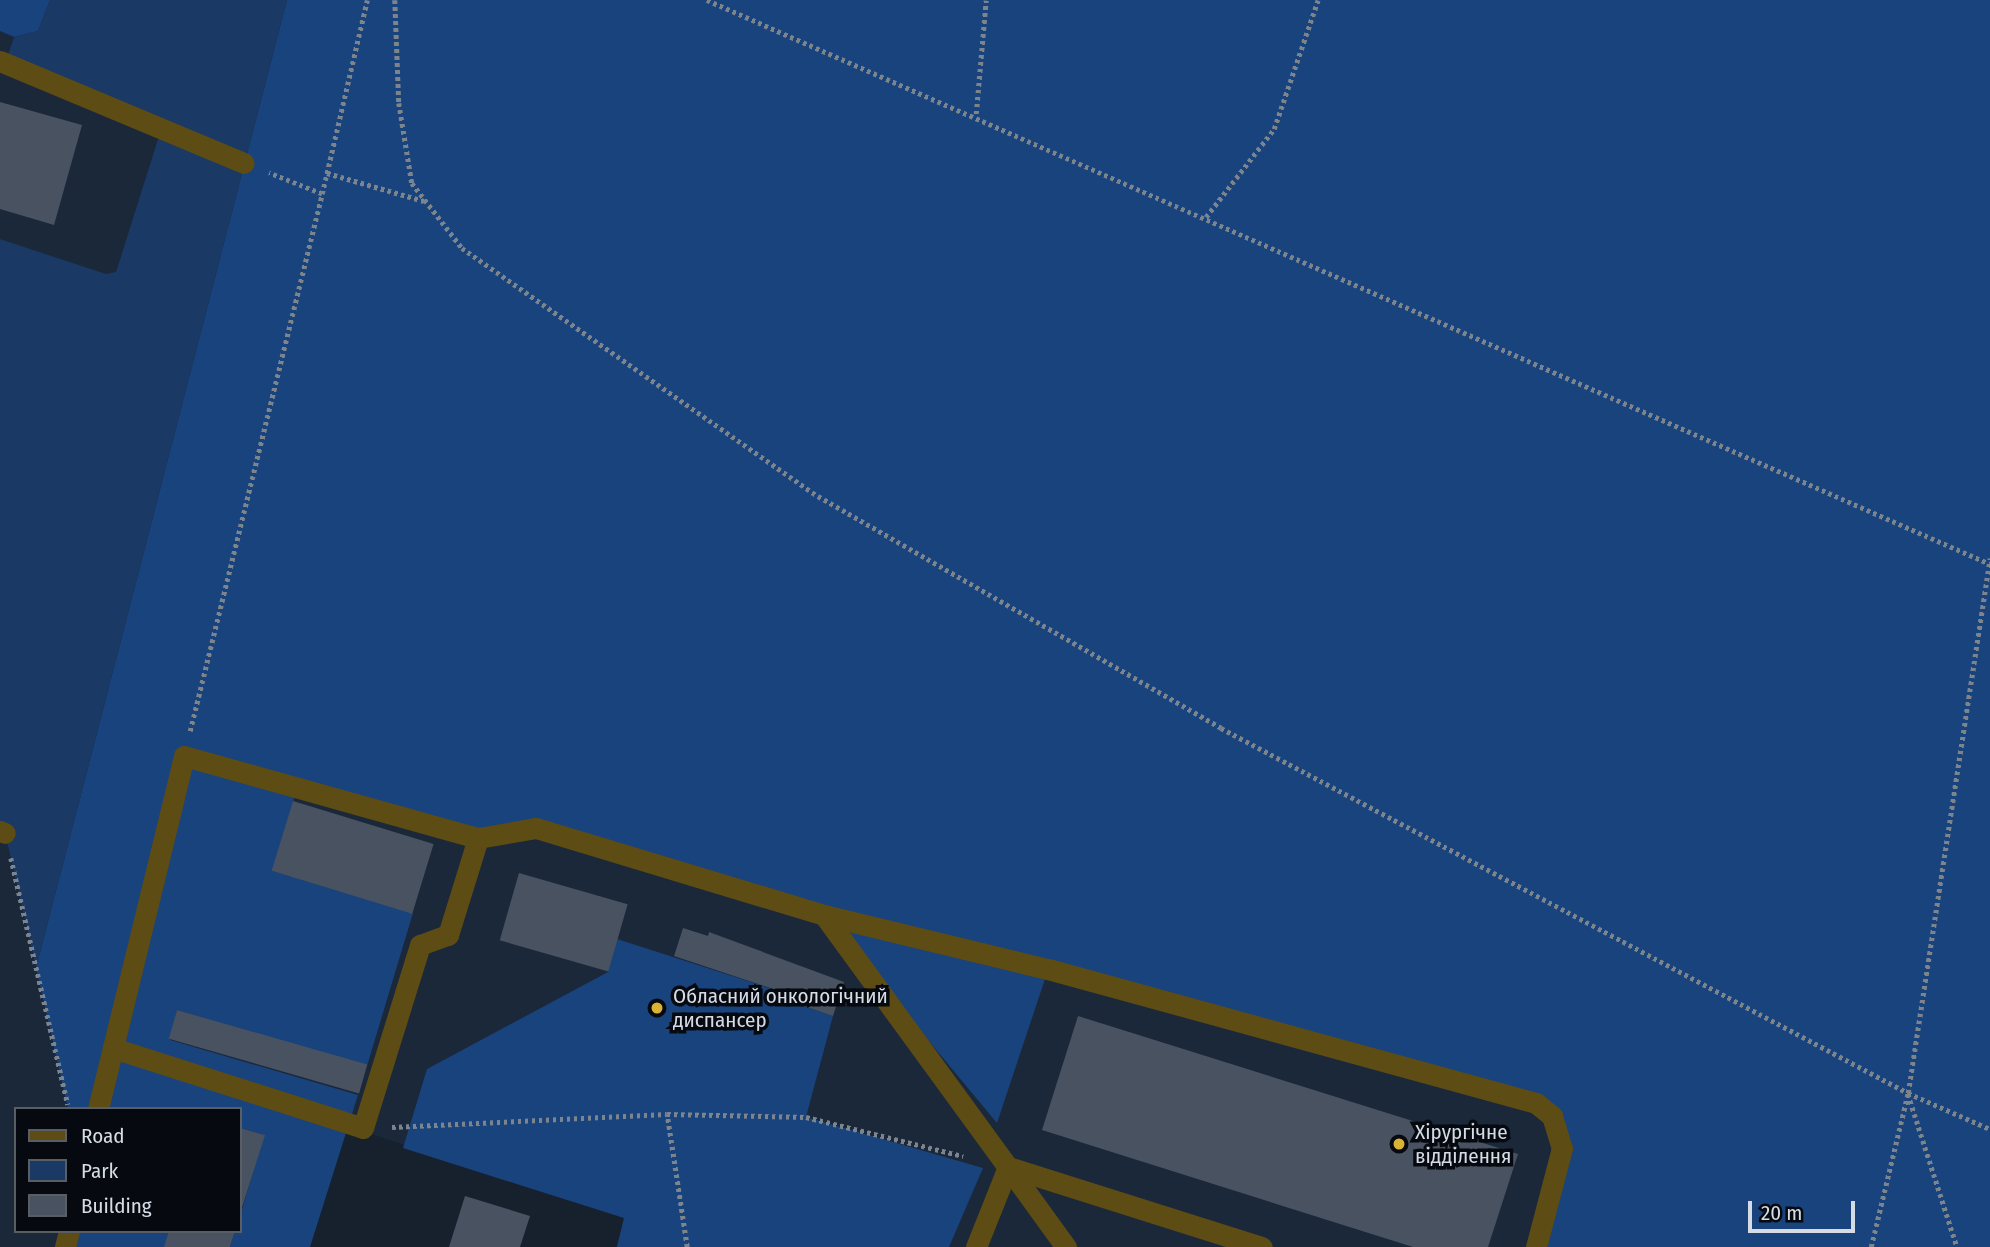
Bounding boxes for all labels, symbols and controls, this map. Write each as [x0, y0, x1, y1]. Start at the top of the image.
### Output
place label: Обласний онкологічний диспансер [673, 983, 888, 1033]
marker: Обласний онкологічний диспансер [647, 998, 667, 1018]
legend [14, 1107, 242, 1233]
place label: Хірургічне відділення [1415, 1119, 1511, 1169]
text: Road [81, 1123, 125, 1149]
marker: Хірургічне відділення [1389, 1134, 1409, 1154]
text: Park [81, 1158, 118, 1184]
scale bar [1752, 1188, 1859, 1232]
text: Building [81, 1193, 152, 1219]
text: 20 m [1761, 1200, 1802, 1226]

